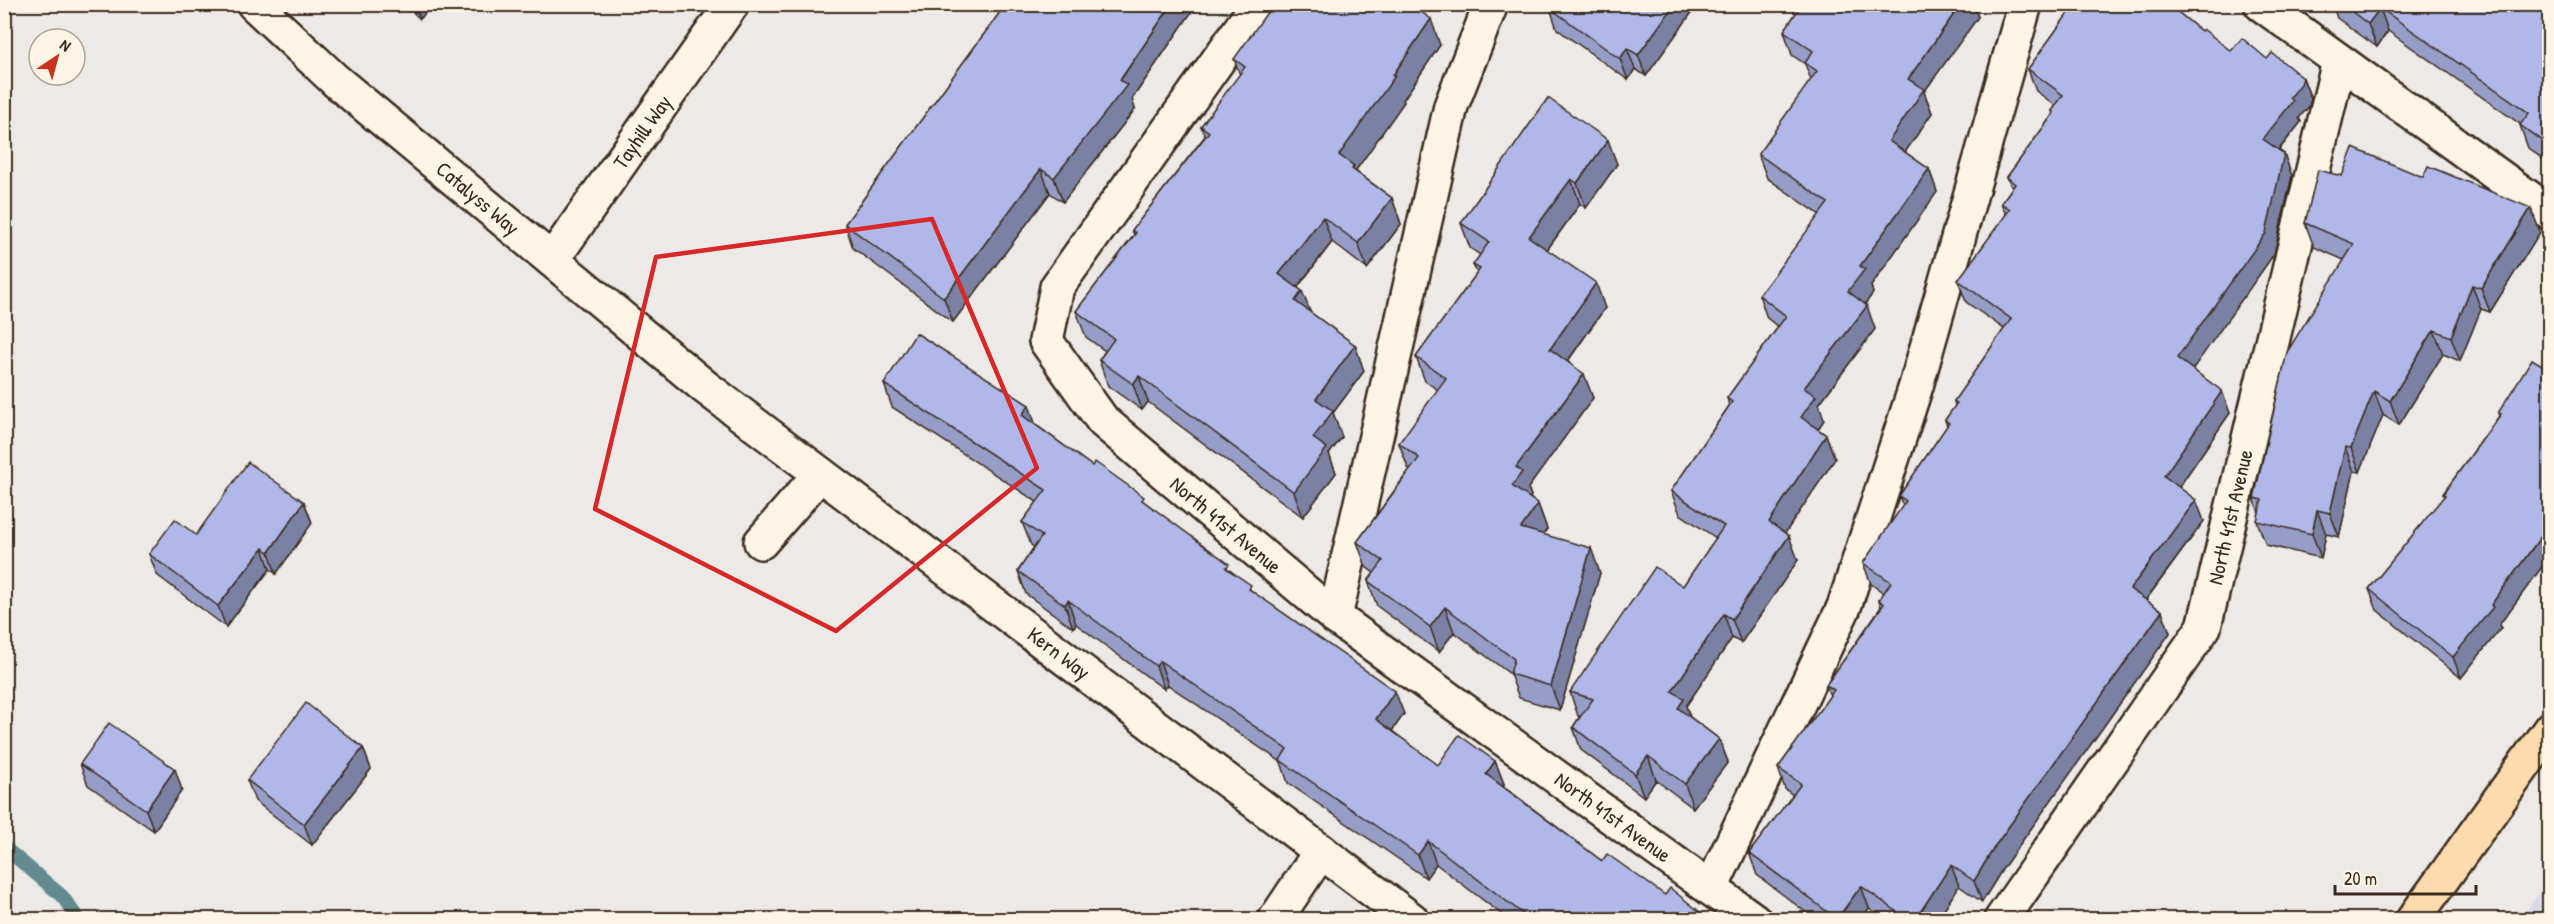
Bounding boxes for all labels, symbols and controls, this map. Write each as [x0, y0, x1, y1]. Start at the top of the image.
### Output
north arrow [27, 27, 87, 87]
text: N [56, 33, 76, 57]
street label: Tayhill Way [606, 89, 678, 175]
street label: Catalyss Way [430, 155, 526, 242]
street label: North 41st Avenue [2200, 447, 2260, 587]
street label: North 41st Avenue [1164, 470, 1288, 580]
street label: Kern Way [1022, 620, 1096, 686]
street label: North 41st Avenue [1549, 765, 1677, 869]
scale bar [2335, 858, 2476, 896]
text: 20 m [2344, 866, 2377, 891]

